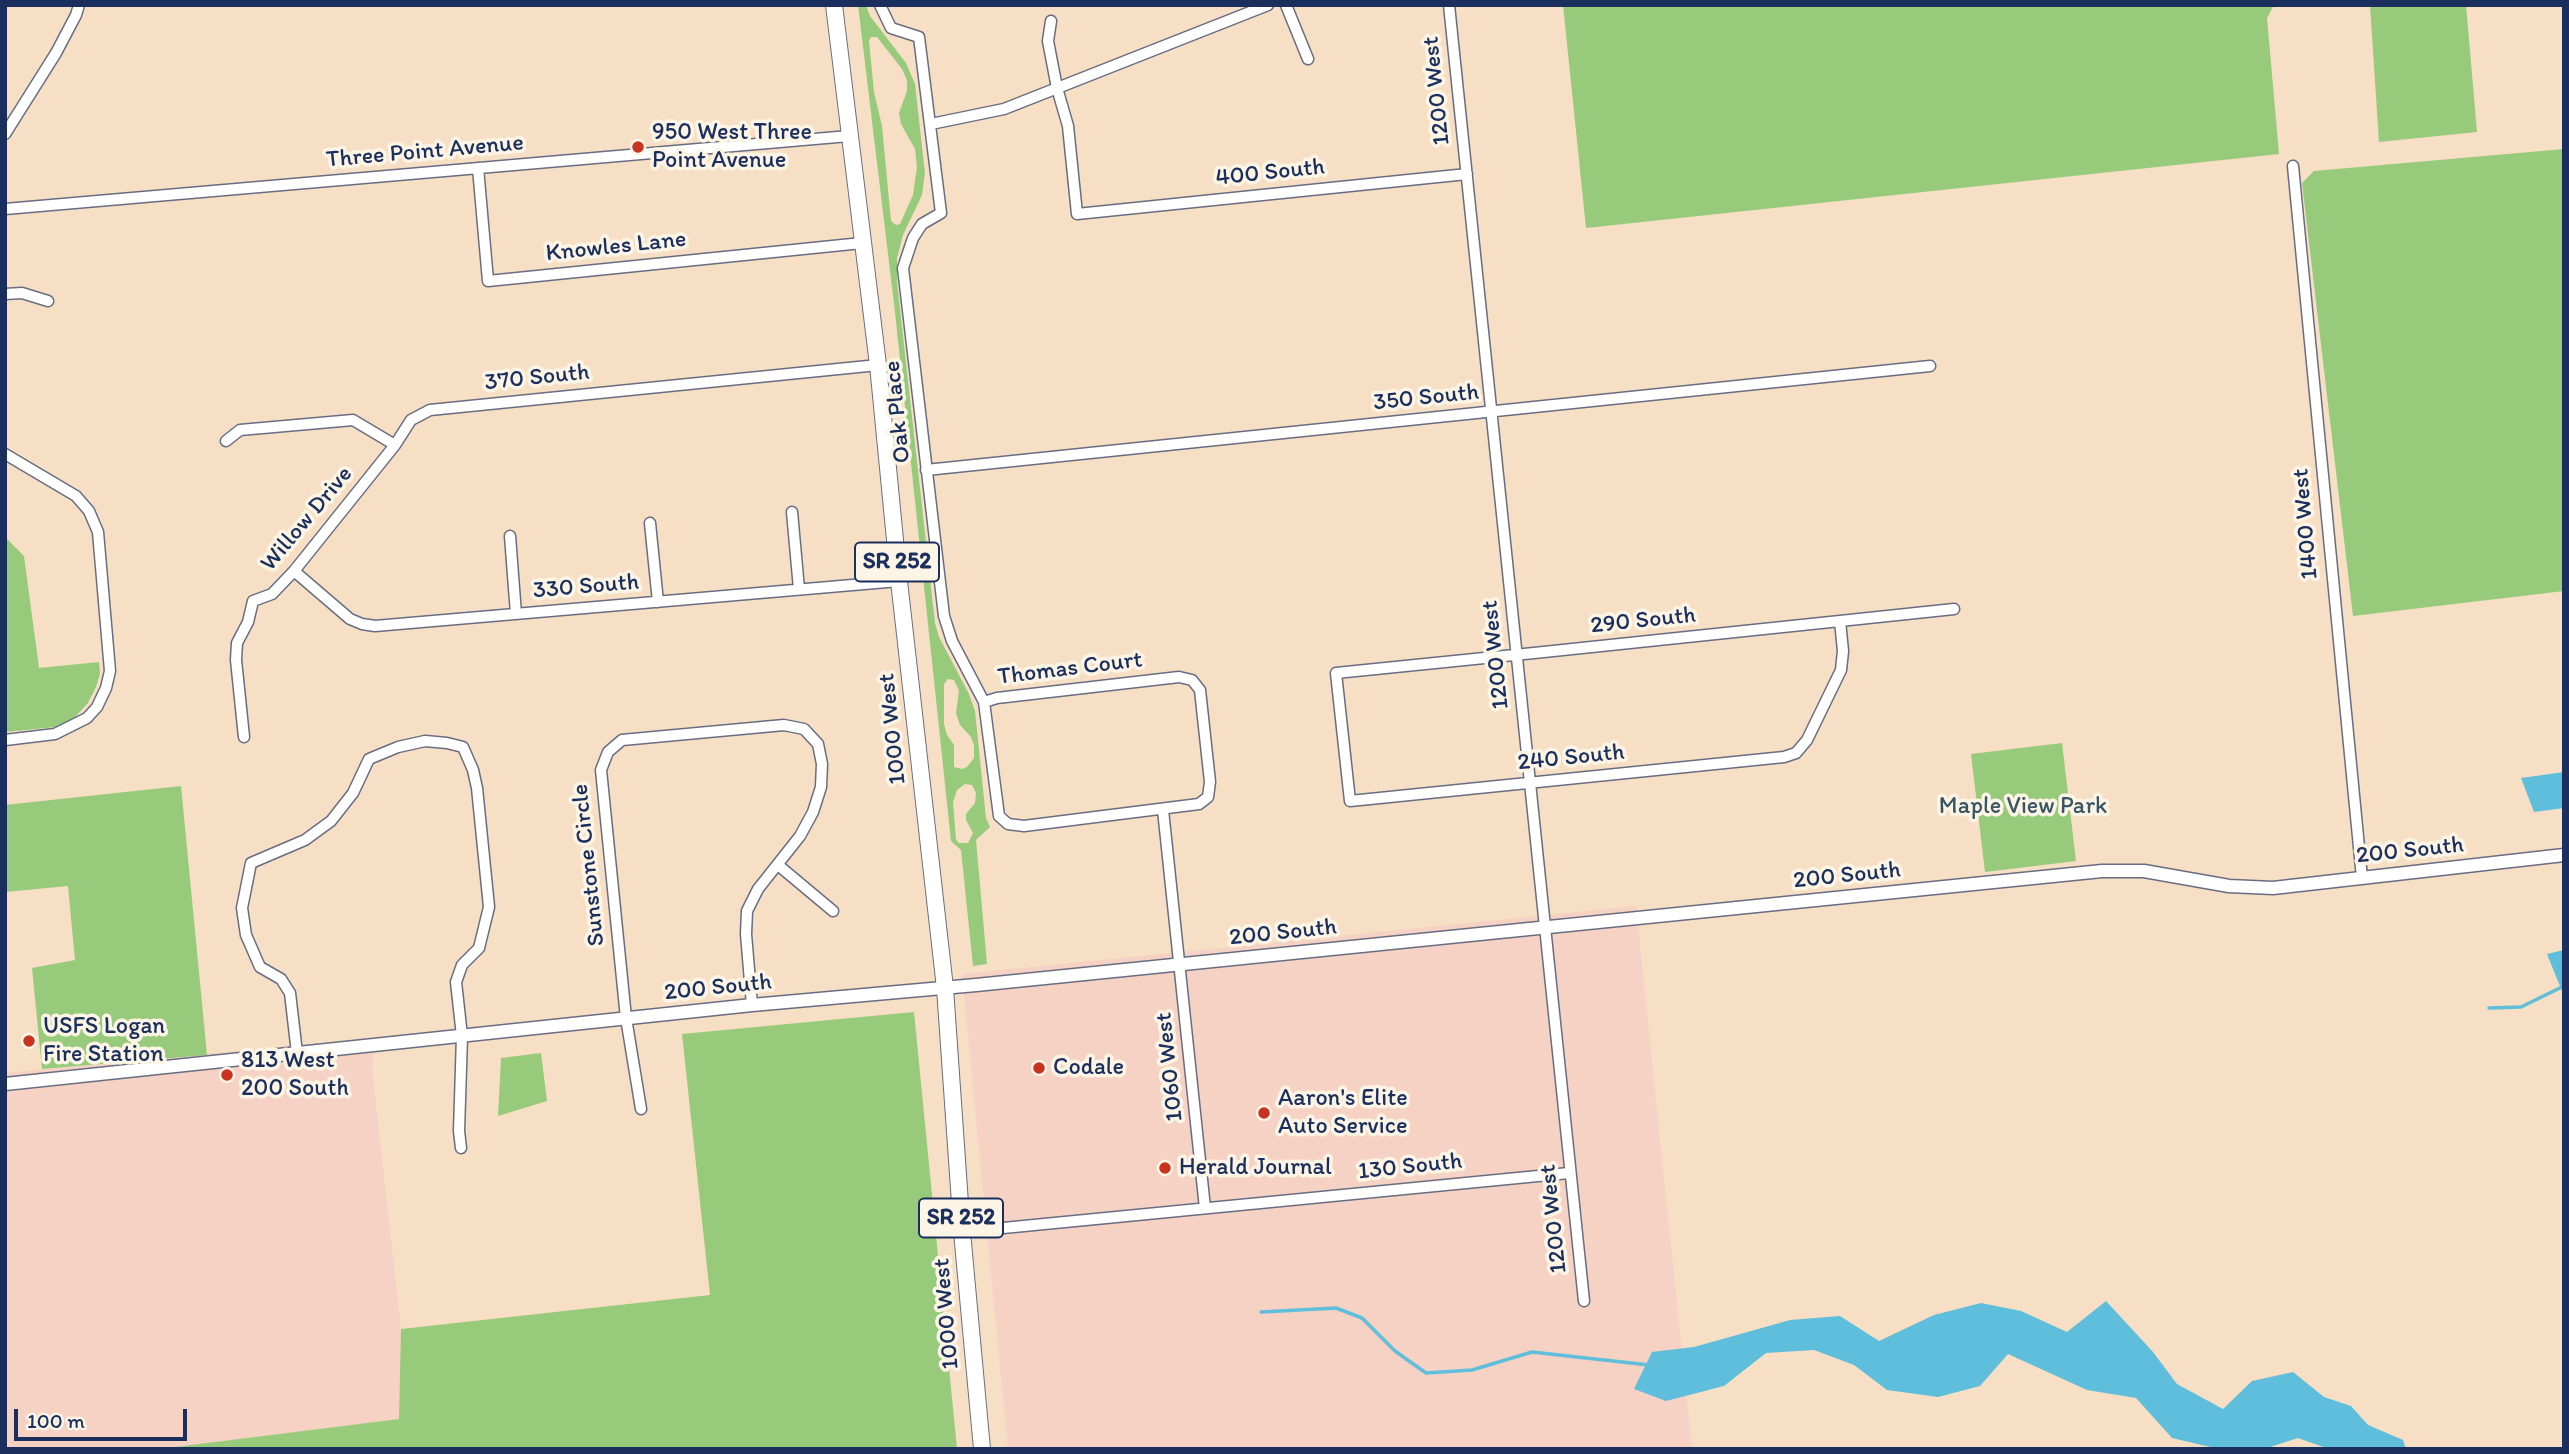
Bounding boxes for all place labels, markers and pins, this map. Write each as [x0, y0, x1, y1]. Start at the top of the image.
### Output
place label: 950 West Three Point Avenue [652, 119, 812, 175]
marker: 950 West Three Point Avenue [630, 139, 646, 155]
place label: USFS Logan Fire Station [43, 1013, 165, 1069]
marker: USFS Logan Fire Station [21, 1033, 37, 1049]
place label: 813 West 200 South [241, 1047, 349, 1103]
place label: Codale [1053, 1054, 1124, 1082]
marker: Codale [1031, 1060, 1047, 1076]
marker: 813 West 200 South [219, 1067, 235, 1083]
place label: Aaron's Elite Auto Service [1278, 1085, 1408, 1141]
marker: Aaron's Elite Auto Service [1256, 1105, 1272, 1121]
place label: Herald Journal [1179, 1154, 1332, 1182]
marker: Herald Journal [1157, 1160, 1173, 1176]

